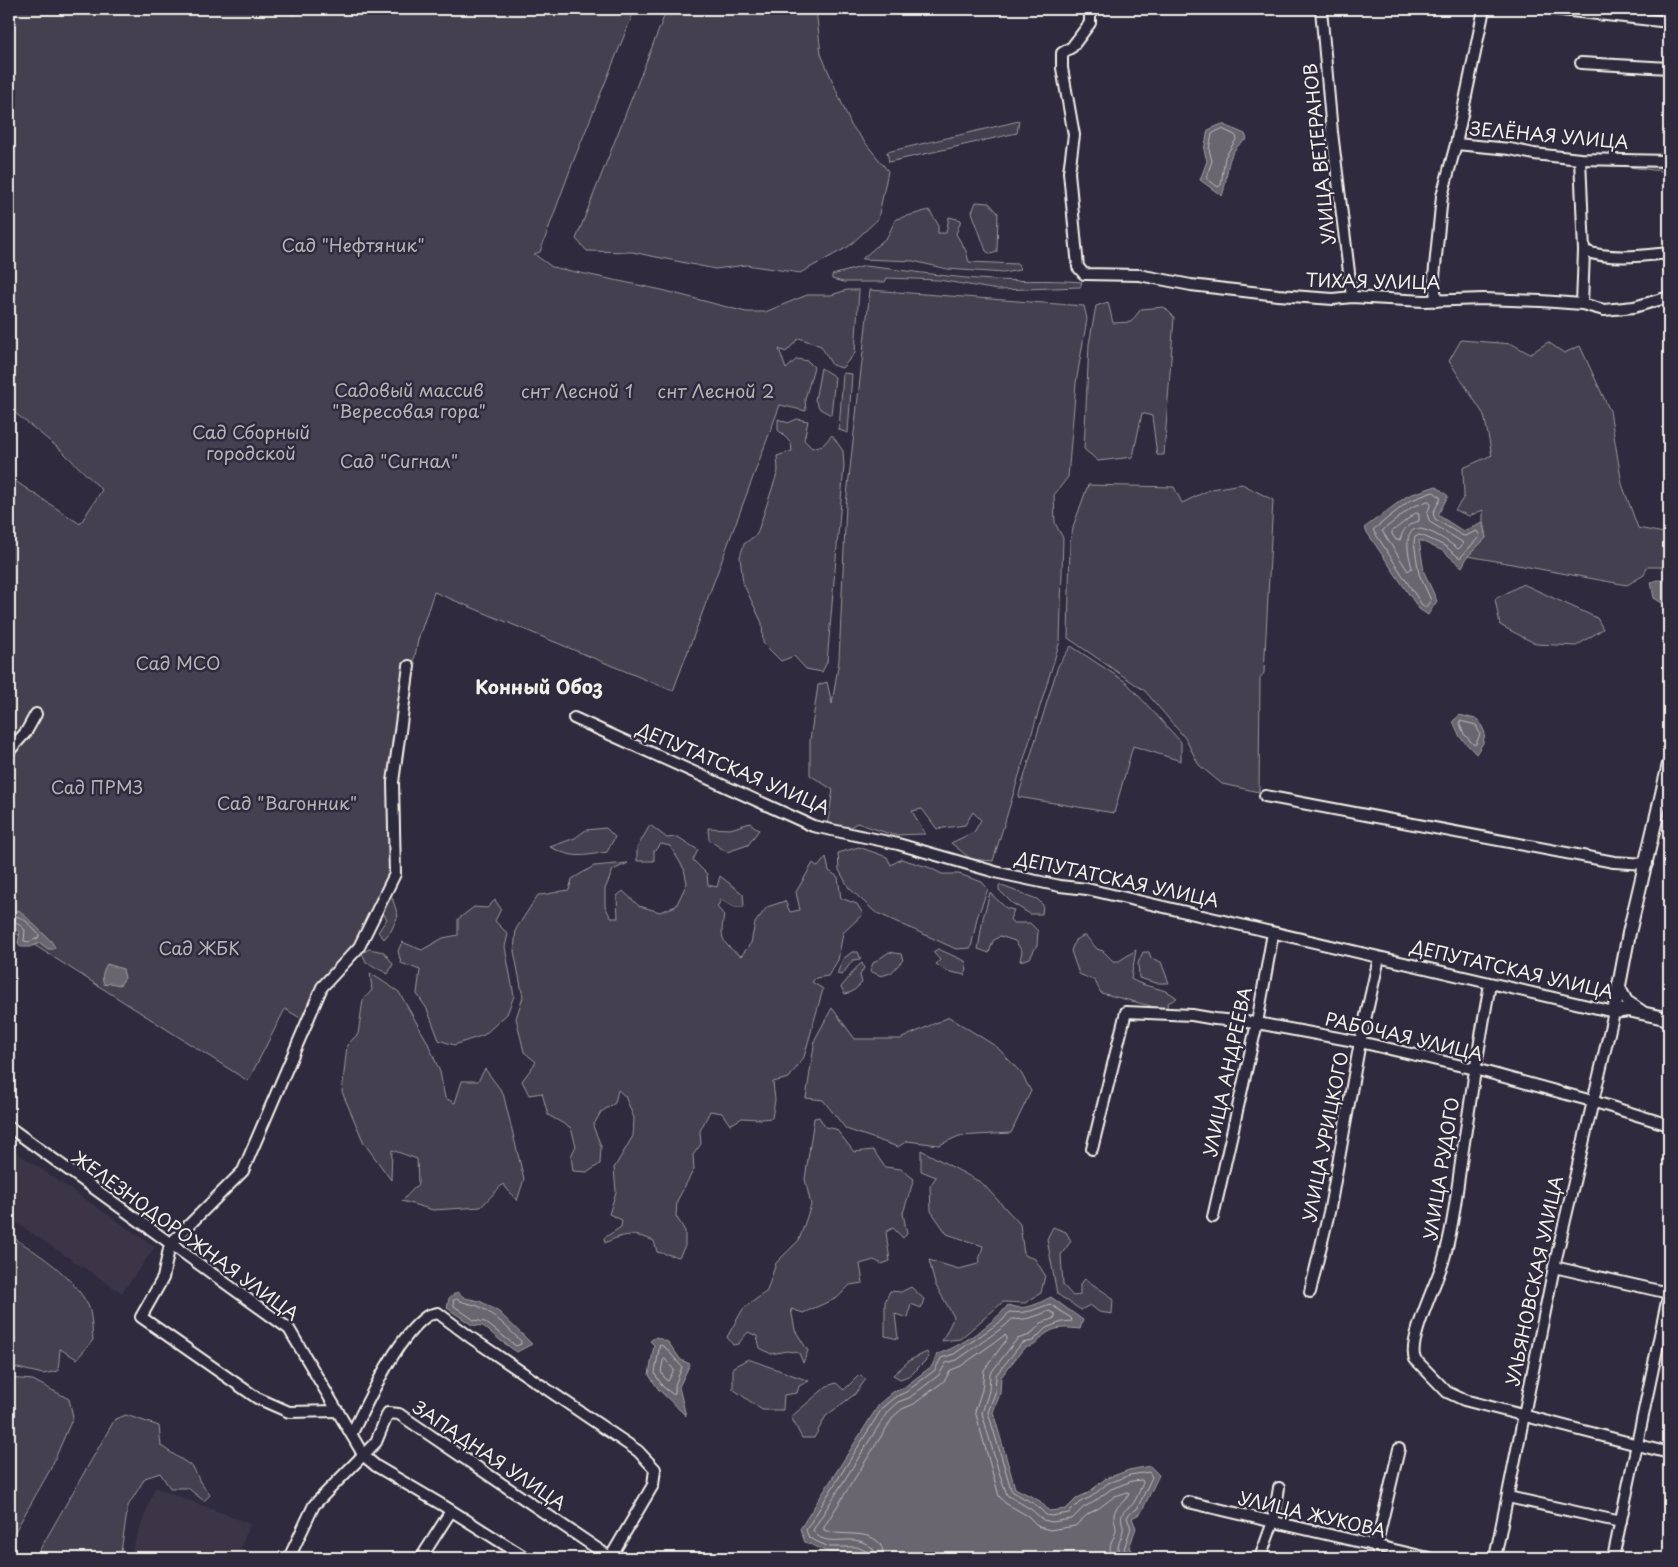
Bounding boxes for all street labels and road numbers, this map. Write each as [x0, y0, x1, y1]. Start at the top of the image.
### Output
street label: УЛИЦА ВЕТЕРАНОВ [1296, 62, 1341, 246]
street label: ЗЕЛЁНАЯ УЛИЦА [1469, 114, 1630, 155]
street label: ТИХАЯ УЛИЦА [1305, 266, 1441, 295]
street label: ДЕПУТАТСКАЯ УЛИЦА [632, 714, 835, 821]
street label: ДЕПУТАТСКАЯ УЛИЦА [1012, 844, 1222, 913]
street label: ДЕПУТАТСКАЯ УЛИЦА [1407, 932, 1617, 1005]
street label: УЛИЦА АНДРЕЕВА [1195, 984, 1258, 1159]
street label: РАБОЧАЯ УЛИЦА [1323, 1004, 1486, 1067]
street label: УЛИЦА УРИЦКОГО [1295, 1049, 1354, 1224]
street label: УЛИЦА РУДОГО [1416, 1095, 1465, 1242]
street label: ЖЕЛЕЗНОДОРОЖНАЯ УЛИЦА [67, 1143, 305, 1327]
street label: УЛЬЯНОВСКАЯ УЛИЦА [1498, 1173, 1569, 1388]
street label: ЗАПАДНАЯ УЛИЦА [408, 1393, 572, 1516]
street label: УЛИЦА ЖУКОВА [1236, 1483, 1389, 1544]

